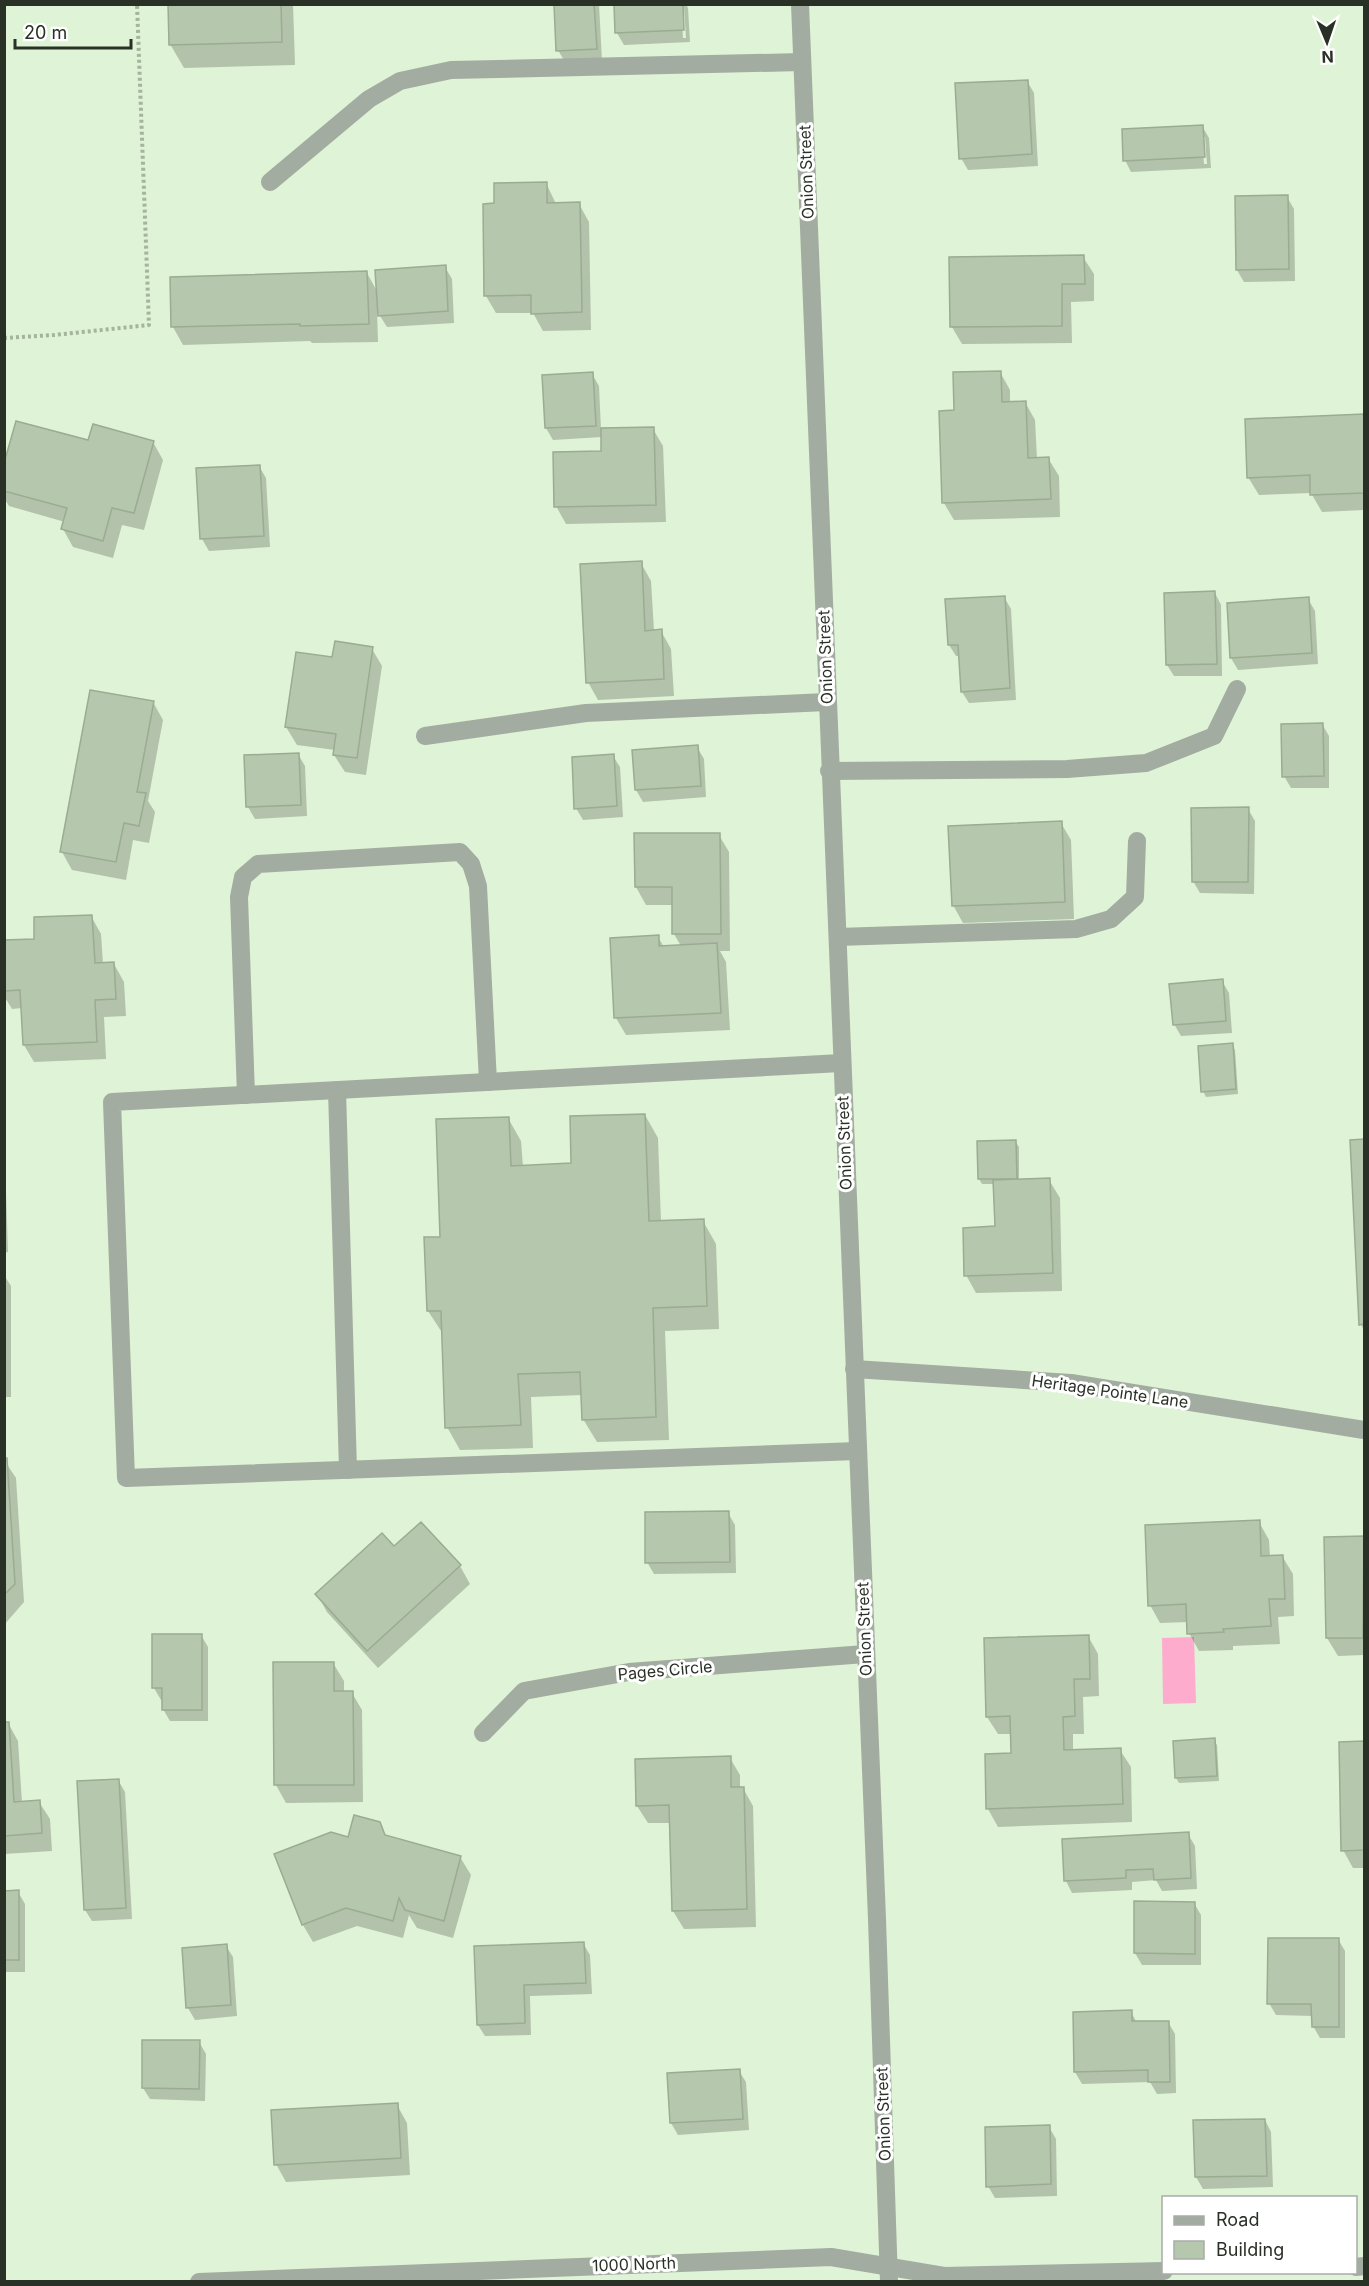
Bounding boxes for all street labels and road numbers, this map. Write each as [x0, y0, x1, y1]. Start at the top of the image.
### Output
street label: Onion Street [794, 125, 818, 219]
street label: Onion Street [813, 610, 837, 704]
street label: Onion Street [832, 1096, 856, 1190]
street label: Heritage Pointe Lane [1030, 1370, 1190, 1412]
street label: Onion Street [852, 1582, 876, 1676]
street label: Pages Circle [617, 1656, 713, 1684]
street label: Onion Street [871, 2067, 895, 2161]
street label: 1000 North [592, 2253, 676, 2275]

